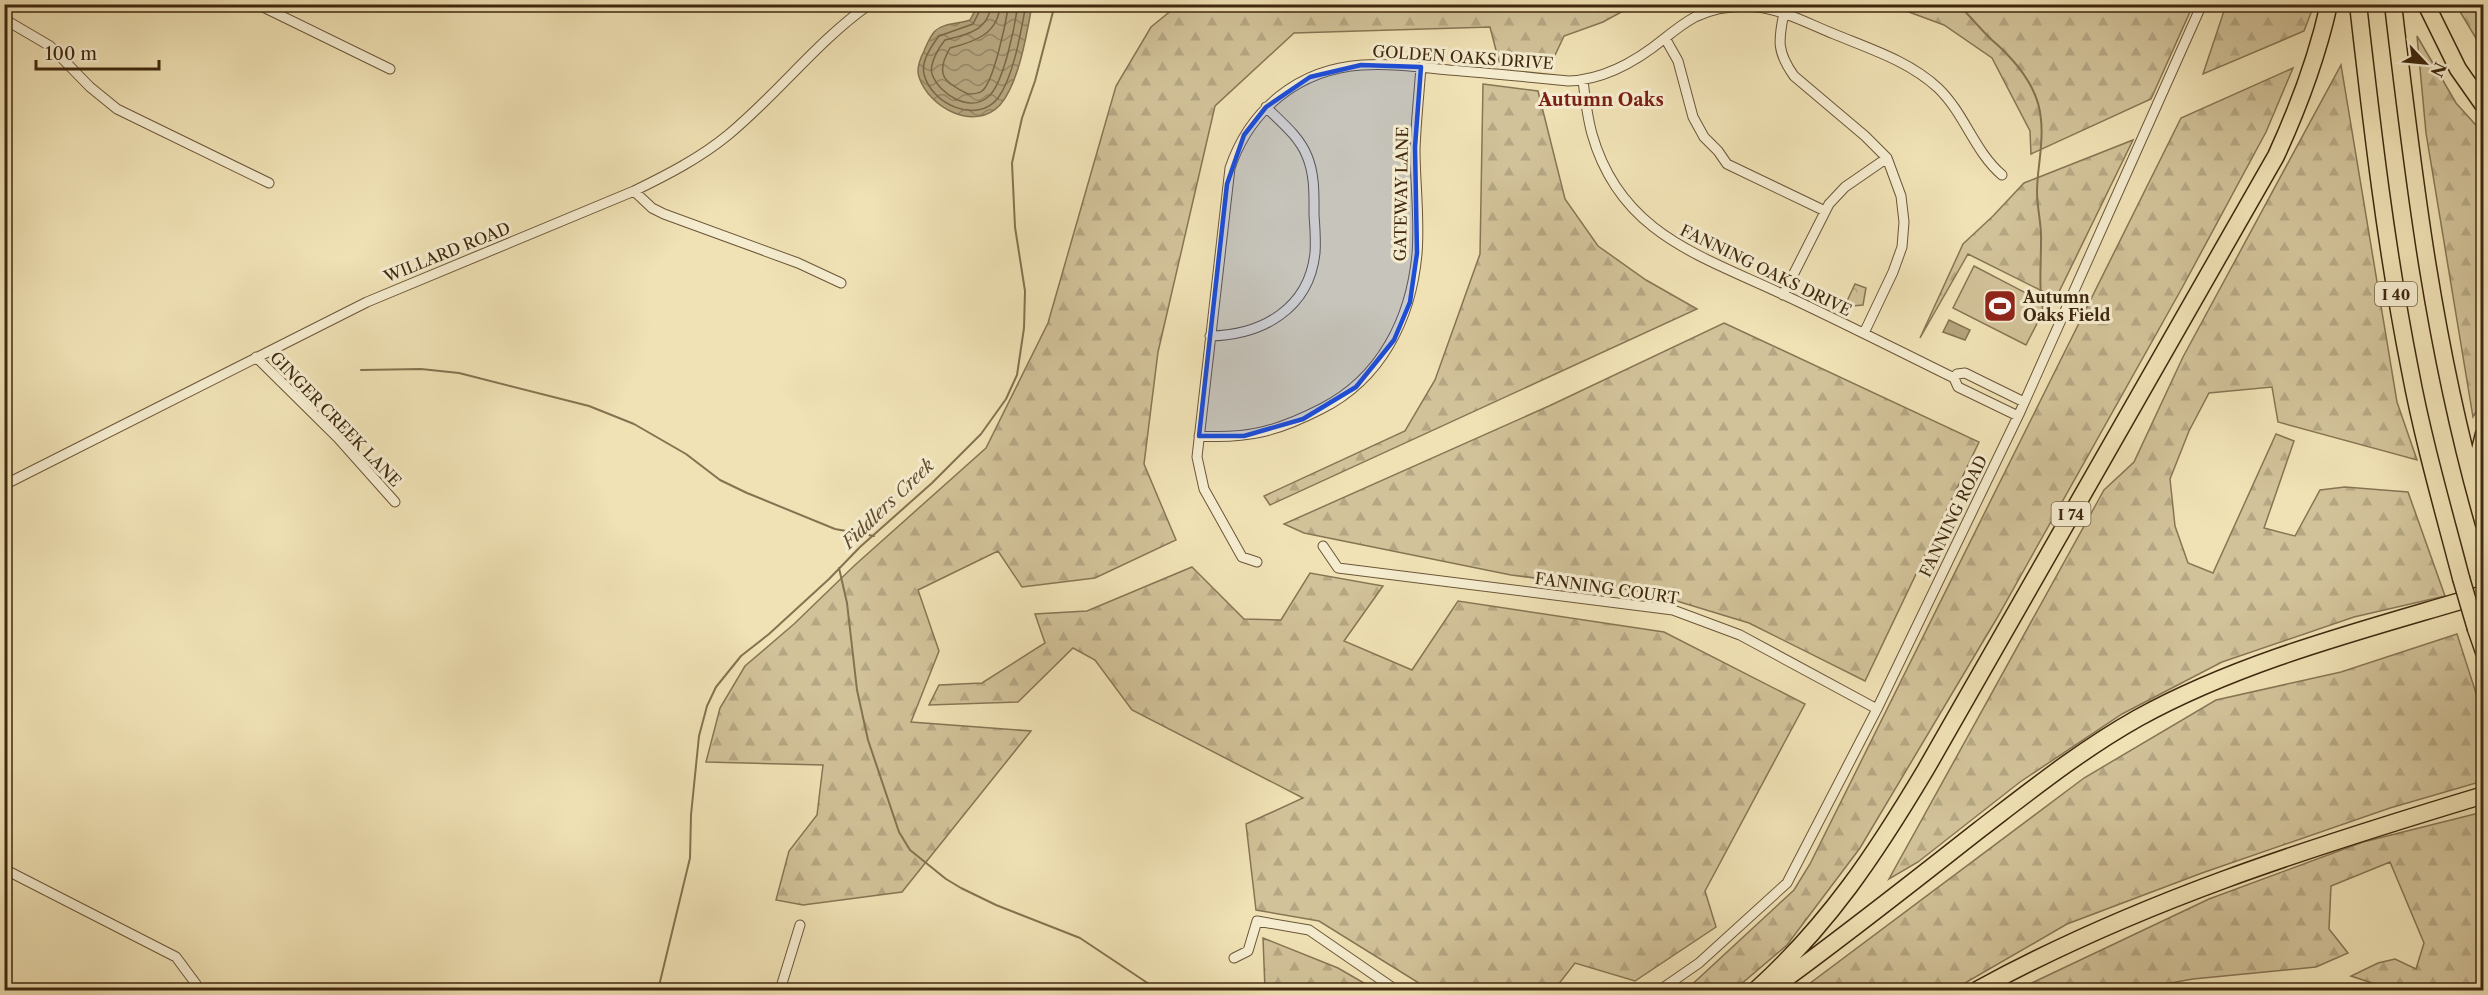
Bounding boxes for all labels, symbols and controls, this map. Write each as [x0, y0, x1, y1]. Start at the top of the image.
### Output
scale bar [36, 33, 159, 71]
north arrow [2395, 33, 2455, 93]
street label: GOLDEN OAKS DRIVE [1372, 41, 1554, 73]
text: 100 m [45, 43, 97, 65]
text: N [2426, 59, 2451, 80]
district label: Autumn Oaks [1537, 89, 1664, 111]
street label: GATEWAY LANE [1390, 126, 1412, 262]
street label: WILLARD ROAD [380, 218, 513, 287]
street label: FANNING OAKS DRIVE [1677, 220, 1855, 320]
road number: I 40 [2375, 282, 2417, 306]
place label: Autumn Oaks Field [2022, 287, 2111, 325]
sports icon: Autumn Oaks Field [1982, 288, 2018, 324]
street label: GINGER CREEK LANE [266, 347, 406, 491]
street label: FANNING ROAD [1915, 452, 1991, 580]
water label: Fiddlers Creek [836, 454, 939, 555]
road number: I 74 [2052, 502, 2090, 526]
street label: FANNING COURT [1534, 568, 1680, 608]

